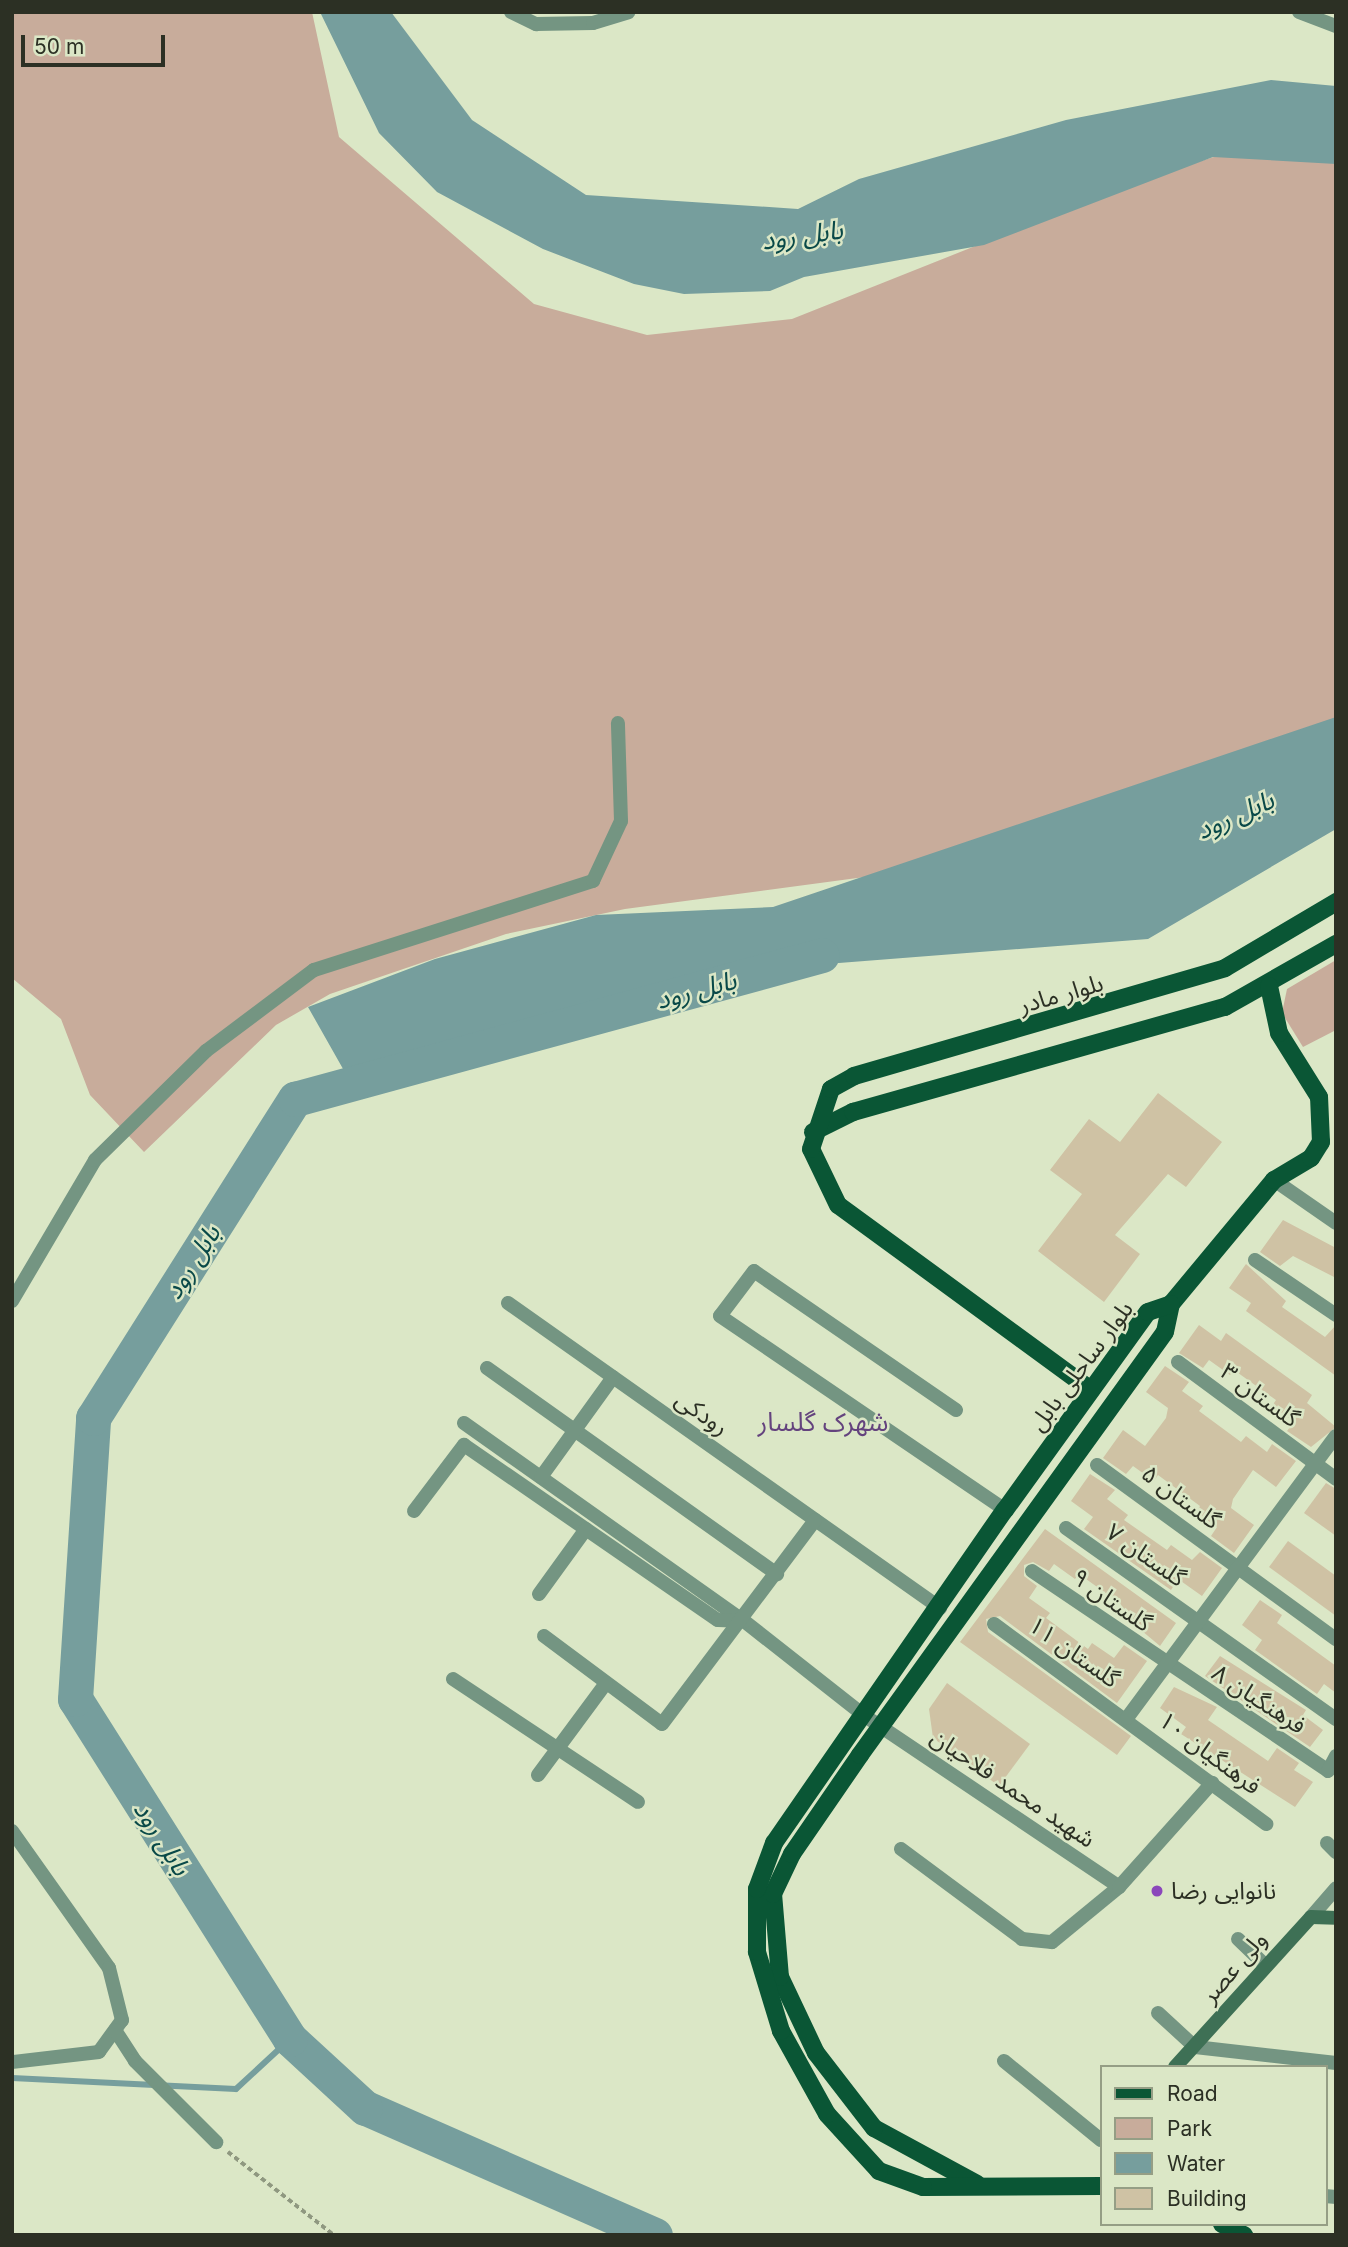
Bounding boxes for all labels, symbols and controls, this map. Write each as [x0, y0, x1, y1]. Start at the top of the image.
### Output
scale bar [24, 21, 168, 65]
text: 50 m [34, 34, 84, 59]
water label: بابل رود [760, 214, 844, 256]
water label: بابل رود [1191, 784, 1279, 846]
water label: بابل رود [653, 964, 739, 1016]
street label: بلوار مادر [1016, 968, 1106, 1020]
water label: بابل رود [157, 1219, 227, 1305]
street label: بلوار ساحلی بابل [1023, 1295, 1139, 1437]
street label: گلستان ۳ [1215, 1357, 1305, 1433]
street label: رودکی [670, 1384, 734, 1442]
district label: شهرک گلسار [758, 1406, 888, 1438]
street label: گلستان ۵ [1136, 1459, 1226, 1535]
street label: گلستان ۷ [1101, 1517, 1191, 1593]
street label: گلستان ۹ [1067, 1562, 1157, 1638]
street label: گلستان ۱۱ [1023, 1610, 1125, 1694]
street label: فرهنگیان ۸ [1207, 1658, 1311, 1740]
street label: فرهنگیان ۱۰ [1153, 1705, 1267, 1801]
street label: شهید محمد فلاحیان [925, 1722, 1101, 1854]
water label: بابل رود [127, 1795, 197, 1881]
place label: نانوایی رضا [1171, 1877, 1276, 1905]
marker: نانوایی رضا [1149, 1883, 1165, 1899]
street label: ولی عصر [1195, 1925, 1273, 2009]
legend [1100, 2065, 1327, 2226]
text: Road [1167, 2081, 1218, 2106]
text: Park [1167, 2116, 1212, 2141]
text: Water [1167, 2151, 1225, 2176]
text: Building [1167, 2186, 1247, 2211]

